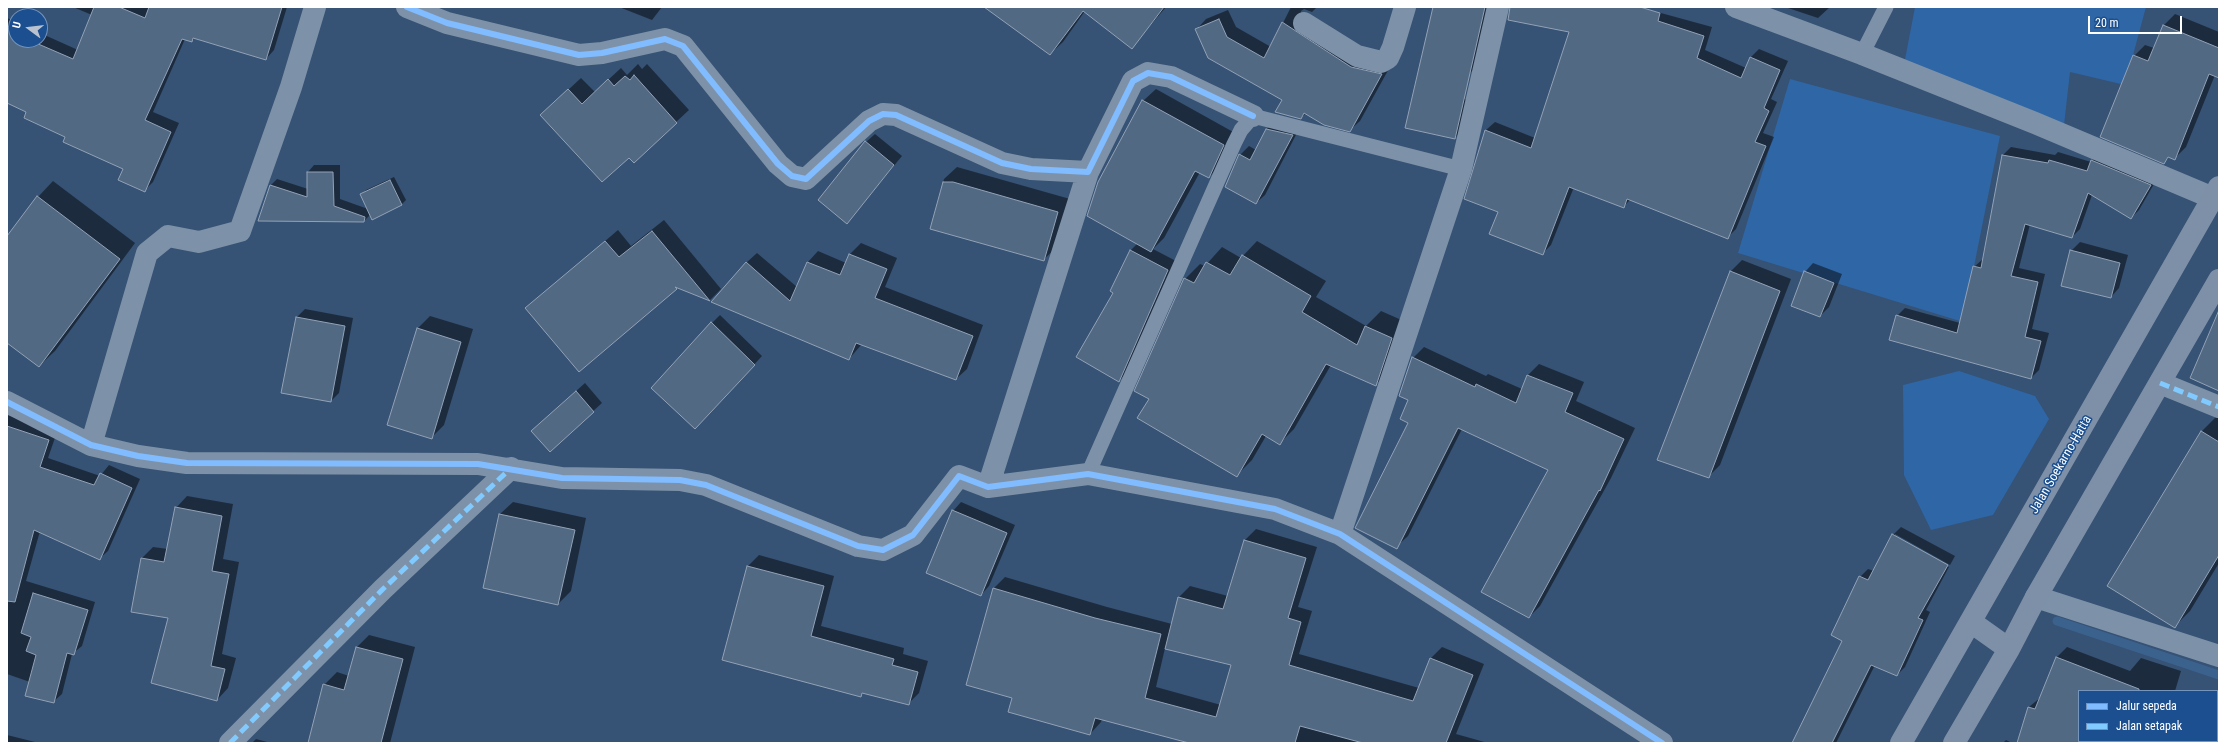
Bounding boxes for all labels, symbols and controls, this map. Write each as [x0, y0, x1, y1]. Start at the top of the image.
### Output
north arrow [8, 8, 48, 48]
scale bar [2090, 8, 2184, 34]
text: 20 m [2095, 16, 2119, 30]
text: U [10, 20, 24, 30]
street label: Jalan Soekarno-Hatta [2027, 413, 2095, 517]
legend [2078, 690, 2218, 742]
text: Jalur sepeda [2116, 699, 2177, 713]
text: Jalan setapak [2116, 719, 2182, 733]

